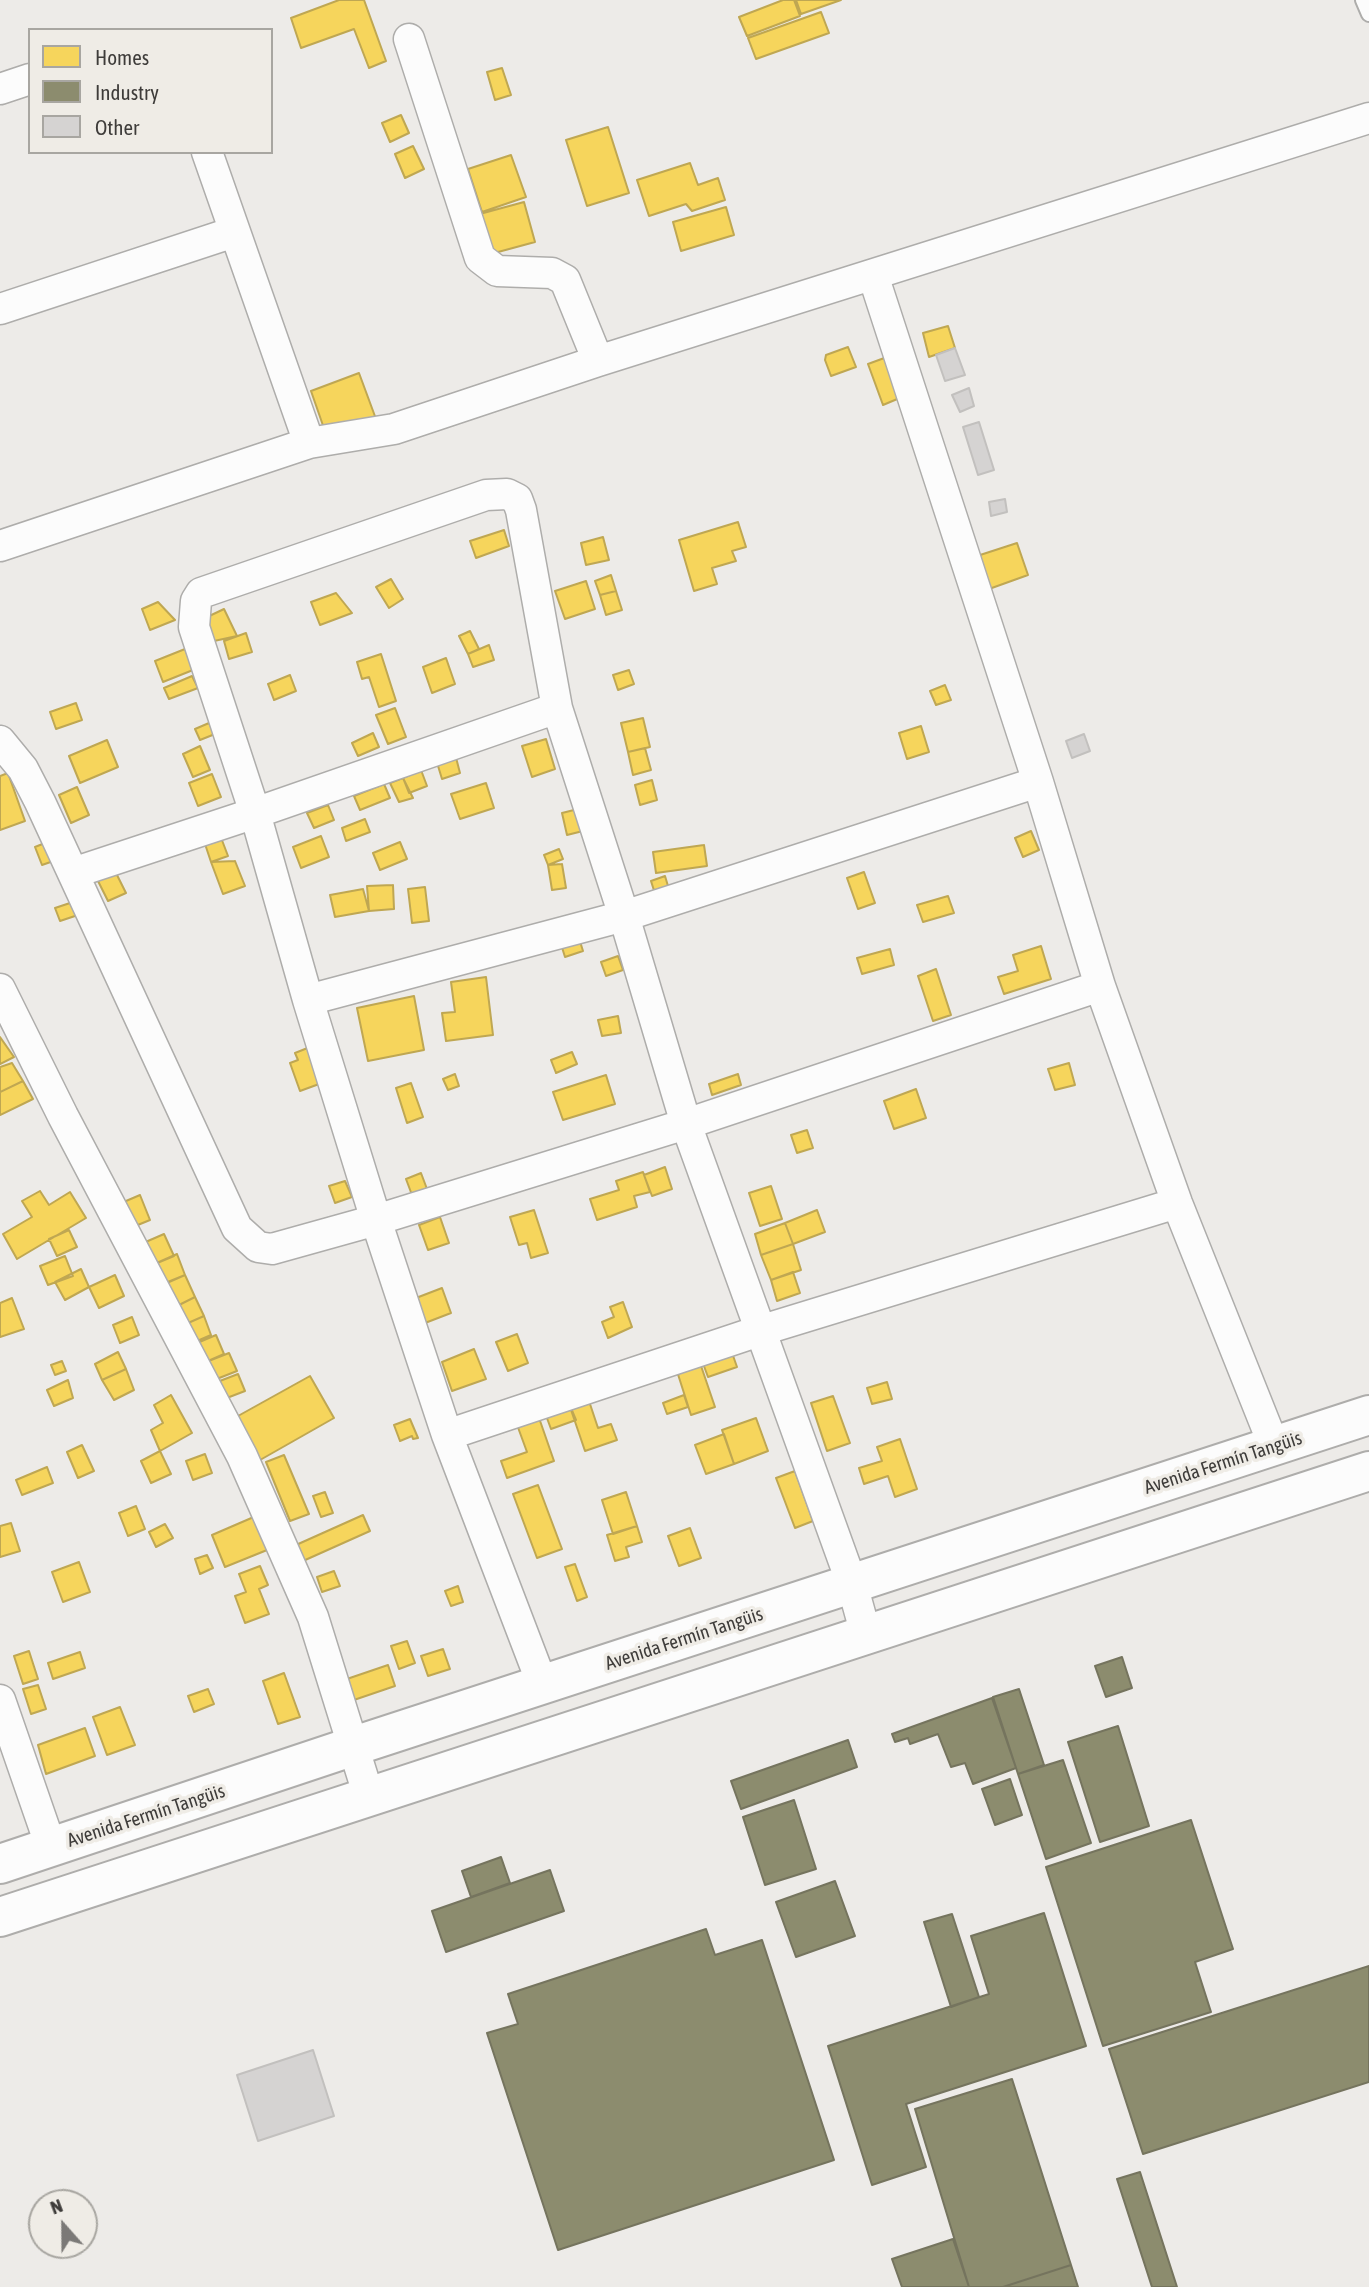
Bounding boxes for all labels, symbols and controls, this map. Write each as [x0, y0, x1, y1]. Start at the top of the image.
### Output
legend [28, 28, 273, 154]
text: Homes [95, 45, 149, 69]
text: Industry [95, 80, 159, 104]
text: Other [95, 115, 139, 139]
street label: Avenida Fermín Tangüis [1141, 1427, 1305, 1499]
street label: Avenida Fermín Tangüis [602, 1603, 766, 1675]
street label: Avenida Fermín Tangüis [64, 1780, 228, 1852]
north arrow [28, 2189, 98, 2259]
text: N [47, 2194, 65, 2219]

